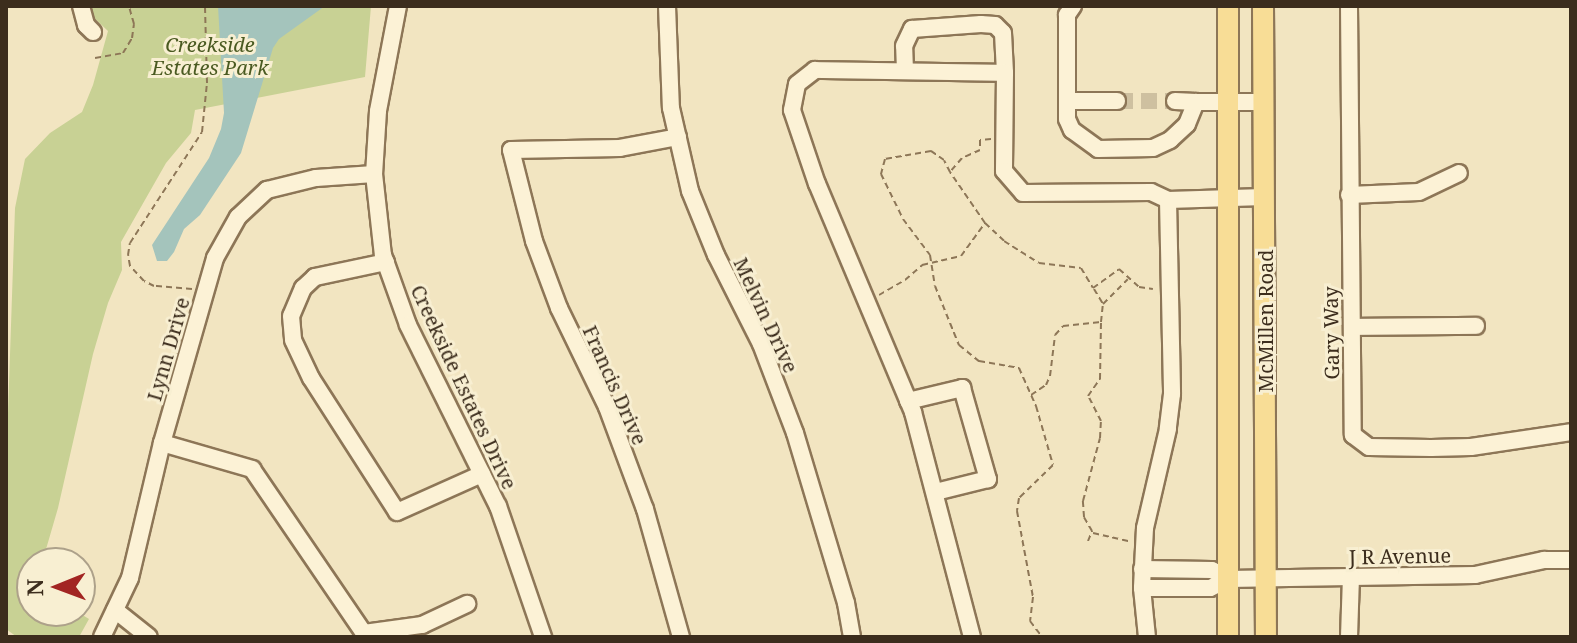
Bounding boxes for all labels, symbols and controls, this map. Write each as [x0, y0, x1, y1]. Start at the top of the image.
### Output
park label: Creekside Estates Park [151, 33, 269, 80]
street label: McMillen Road [1253, 249, 1277, 393]
street label: Melvin Drive [729, 254, 803, 376]
street label: Creekside Estates Drive [406, 281, 522, 493]
street label: Gary Way [1318, 286, 1344, 380]
street label: Lynn Drive [142, 294, 194, 404]
street label: Francis Drive [578, 322, 652, 448]
street label: J R Avenue [1349, 543, 1451, 569]
north arrow [16, 547, 96, 627]
text: N [19, 578, 49, 596]

